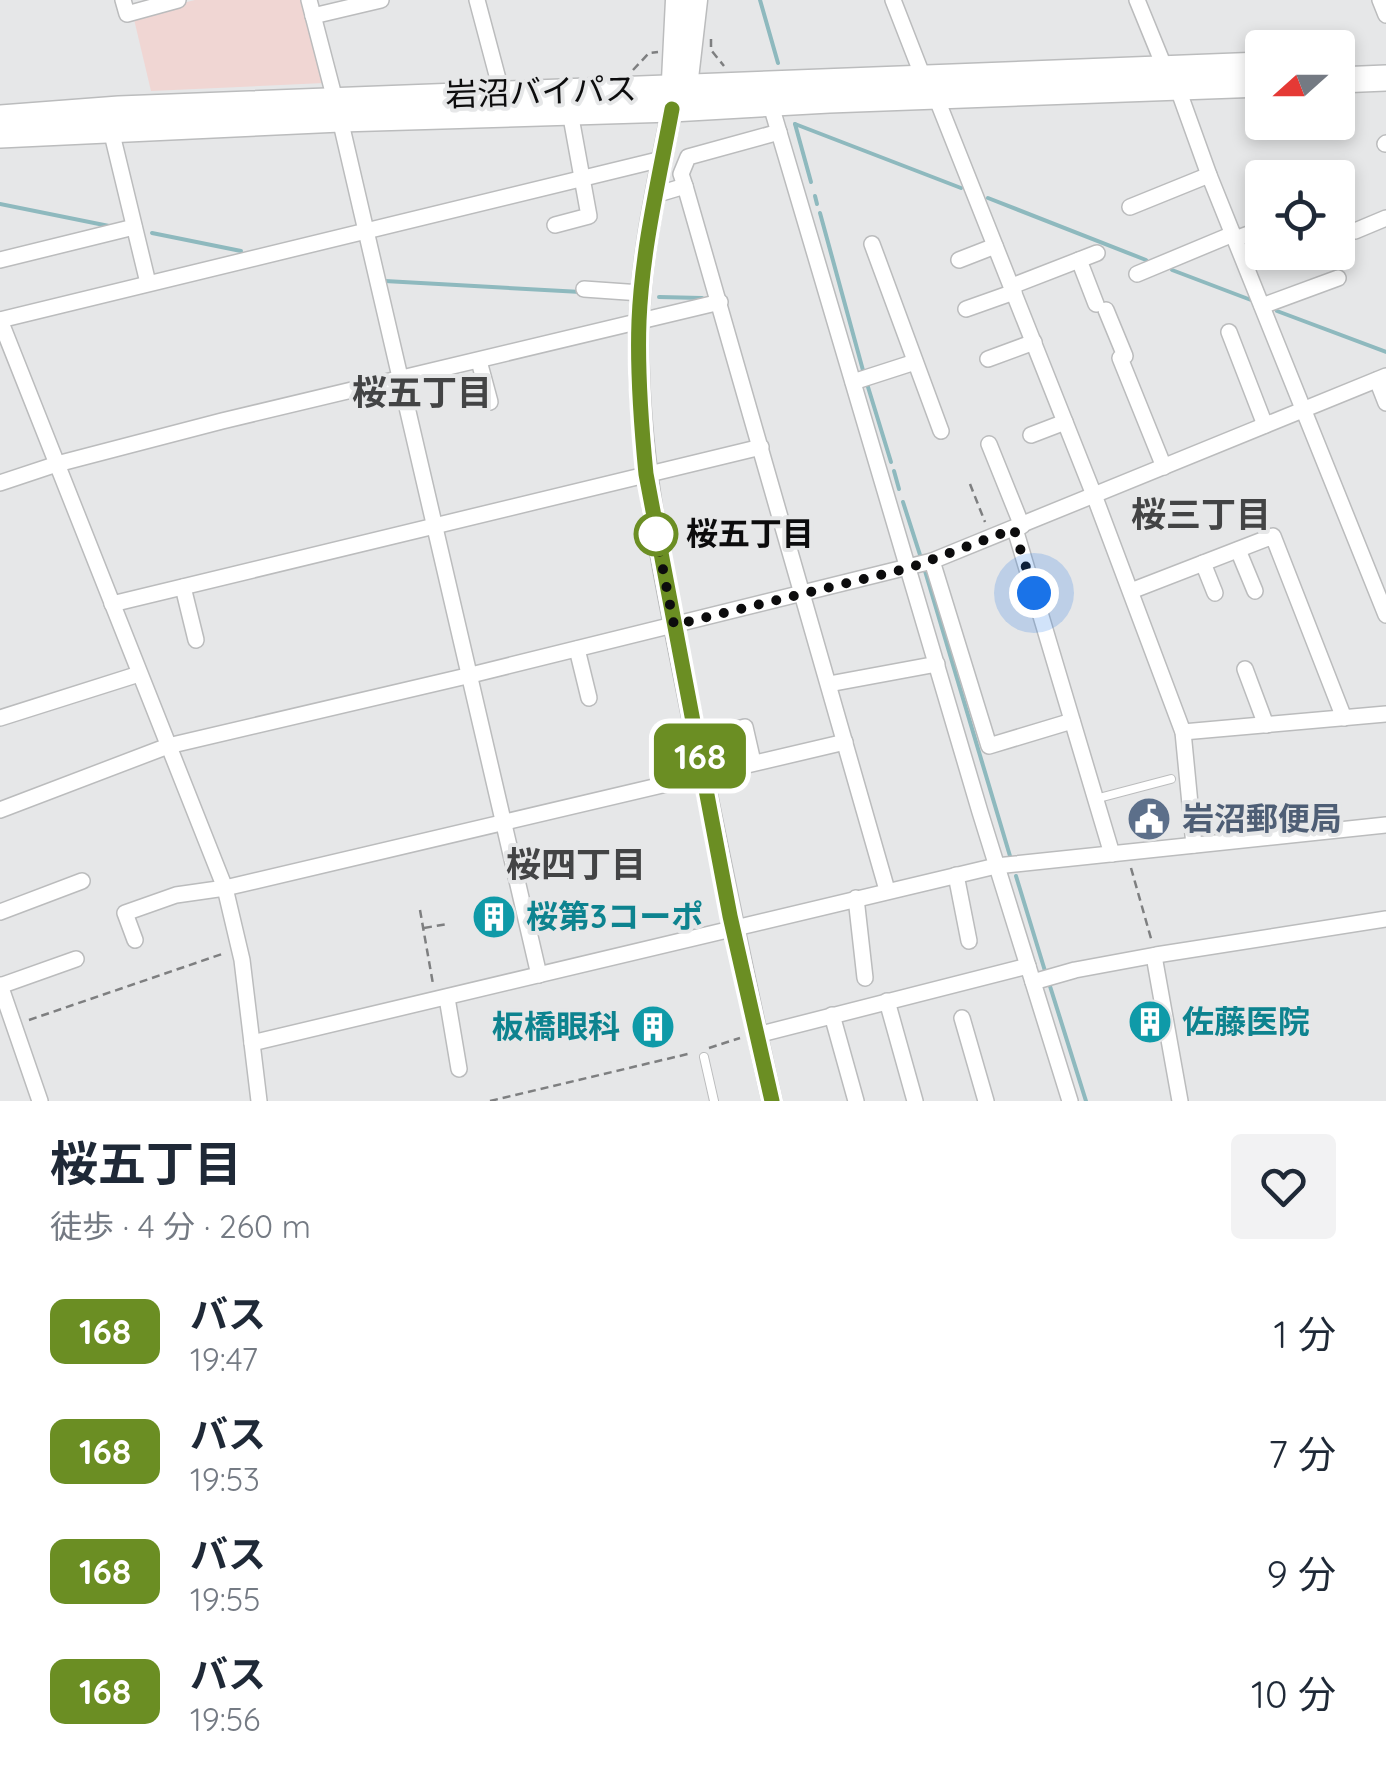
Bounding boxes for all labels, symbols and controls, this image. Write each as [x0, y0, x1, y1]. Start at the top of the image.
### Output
north arrow [1245, 30, 1355, 140]
map controls [1245, 30, 1355, 270]
street label: 岩沼バイパス [445, 68, 637, 114]
button: locate [1245, 160, 1355, 270]
district label: 桜五丁目 [352, 370, 492, 414]
district label: 桜三丁目 [1131, 492, 1271, 536]
marker: 桜五丁目 [635, 513, 677, 555]
place label: 桜五丁目 [686, 513, 814, 553]
your location [1009, 568, 1059, 618]
line badge: 168 [642, 724, 758, 788]
text: 168 [674, 734, 726, 778]
public building icon: 岩沼郵便局 [1126, 796, 1172, 842]
place label: 岩沼郵便局 [1182, 798, 1342, 838]
district label: 桜四丁目 [506, 842, 646, 886]
building icon: 桜第3コーポ [471, 894, 517, 940]
place label: 桜第3コーポ [526, 896, 703, 936]
building icon: 佐藤医院 [1127, 999, 1173, 1045]
place label: 佐藤医院 [1182, 1001, 1310, 1041]
building icon: 板橋眼科 [630, 1004, 676, 1050]
place label: 板橋眼科 [492, 1006, 620, 1046]
text: 桜五丁目 [50, 1133, 242, 1193]
button: heart [1231, 1134, 1336, 1239]
text: 徒歩 · 4 分 · 260 m [50, 1206, 311, 1246]
text: バス [190, 1290, 266, 1338]
text: 168 [79, 1309, 131, 1353]
text: 1 分 [1274, 1310, 1336, 1358]
text: 19:47 [190, 1339, 258, 1379]
text: バス [190, 1410, 266, 1458]
text: 168 [79, 1429, 131, 1473]
text: 7 分 [1268, 1430, 1336, 1478]
text: 19:53 [190, 1459, 260, 1499]
text: バス [190, 1530, 266, 1578]
text: 168 [79, 1549, 131, 1593]
text: 9 分 [1266, 1550, 1336, 1598]
text: 19:55 [190, 1579, 261, 1619]
text: バス [190, 1650, 266, 1698]
text: 168 [79, 1669, 131, 1713]
text: 10 分 [1251, 1670, 1336, 1718]
text: 19:56 [190, 1699, 260, 1739]

